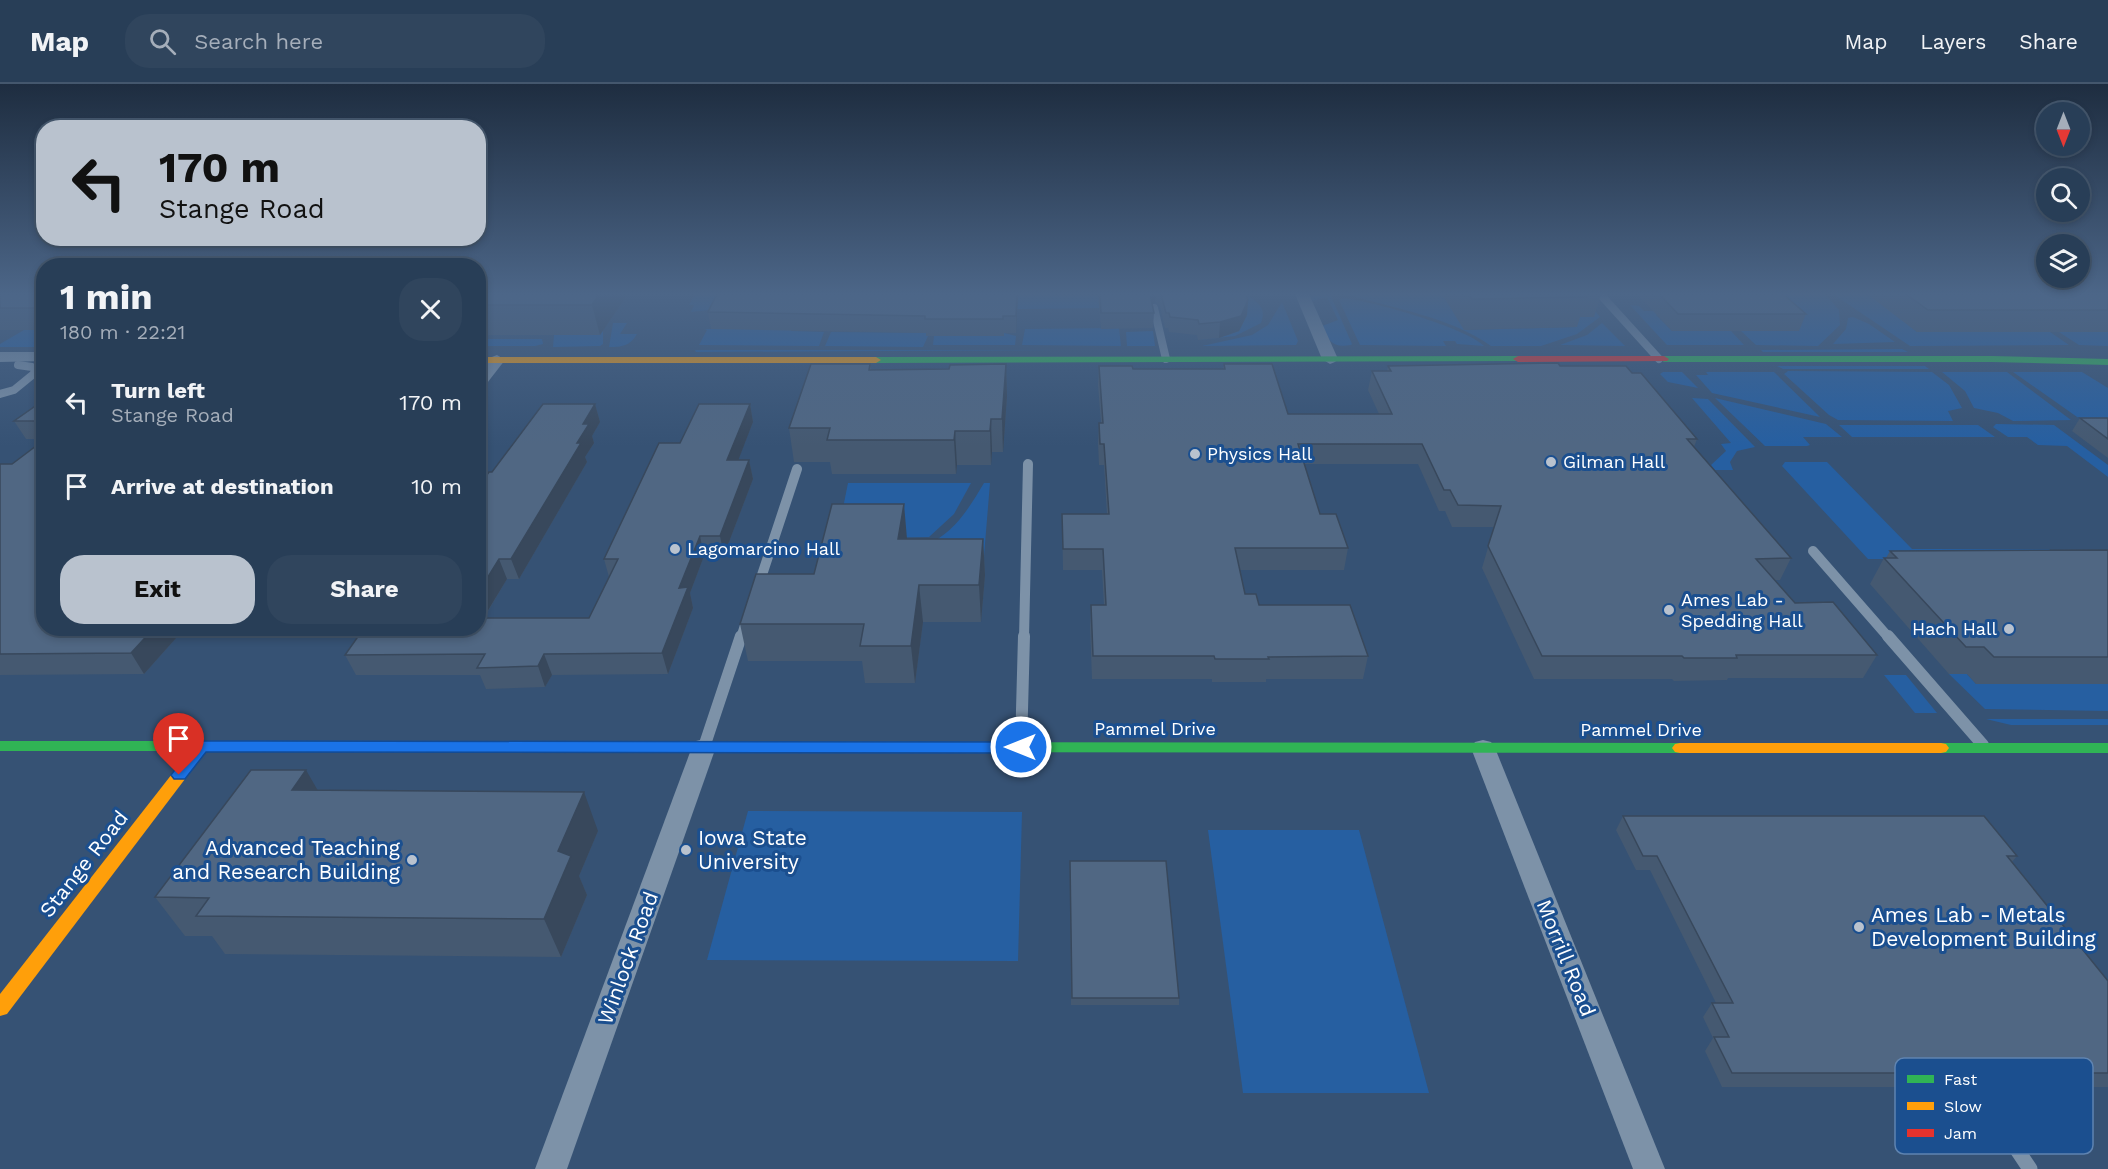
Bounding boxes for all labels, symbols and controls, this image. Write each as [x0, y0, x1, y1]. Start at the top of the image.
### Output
search box [125, 14, 545, 68]
text: Map [30, 25, 89, 58]
icon: search [146, 25, 179, 58]
text: Search here [194, 29, 323, 54]
text: Map [1844, 29, 1887, 54]
text: Layers [1920, 29, 1986, 54]
text: Share [2019, 29, 2078, 54]
north arrow [2036, 102, 2090, 156]
map controls [2036, 102, 2090, 288]
text: 170 m [159, 143, 280, 192]
icon: left [60, 144, 138, 222]
button: search [2036, 168, 2090, 222]
text: Stange Road [159, 193, 325, 225]
button: layers [2036, 234, 2090, 288]
text: 1 min [60, 276, 152, 318]
button: close [399, 278, 462, 341]
text: 180 m · 22:21 [60, 320, 185, 344]
text: Turn left [111, 378, 205, 403]
icon: left [60, 386, 93, 419]
text: 170 m [399, 390, 462, 415]
text: Stange Road [111, 403, 234, 427]
place label: Physics Hall [1207, 443, 1313, 464]
marker: Physics Hall [1188, 447, 1202, 461]
place label: Gilman Hall [1563, 451, 1666, 472]
marker: Gilman Hall [1544, 455, 1558, 469]
icon: arrive [60, 470, 93, 503]
text: Arrive at destination [111, 474, 334, 499]
text: 10 m [411, 474, 462, 499]
place label: Lagomarcino Hall [687, 538, 840, 559]
marker: Lagomarcino Hall [668, 542, 682, 556]
button: Exit [60, 555, 255, 624]
button: Share [267, 555, 462, 624]
place label: Ames Lab - Spedding Hall [1681, 589, 1803, 631]
marker: Ames Lab - Spedding Hall [1662, 603, 1676, 617]
place label: Hach Hall [1912, 618, 1997, 639]
marker: Hach Hall [2002, 622, 2016, 636]
pin [153, 713, 204, 775]
position arrow [989, 715, 1053, 779]
street label: Pammel Drive [1094, 718, 1216, 739]
street label: Pammel Drive [1580, 719, 1702, 740]
icon: arrive [162, 722, 195, 755]
street label: Stange Road [34, 805, 133, 922]
place label: Iowa State University [698, 825, 807, 874]
place label: Advanced Teaching and Research Building [172, 835, 401, 884]
marker: Iowa State University [679, 843, 693, 857]
marker: Advanced Teaching and Research Building [405, 853, 419, 867]
street label: Winlock Road [592, 888, 663, 1028]
street label: Morrill Road [1532, 896, 1601, 1020]
place label: Ames Lab - Metals Development Building [1871, 902, 2097, 951]
marker: Ames Lab - Metals Development Building [1852, 920, 1866, 934]
legend [1895, 1058, 2093, 1154]
text: Fast [1944, 1070, 1977, 1089]
text: Slow [1944, 1097, 1982, 1116]
text: Jam [1944, 1124, 1977, 1143]

